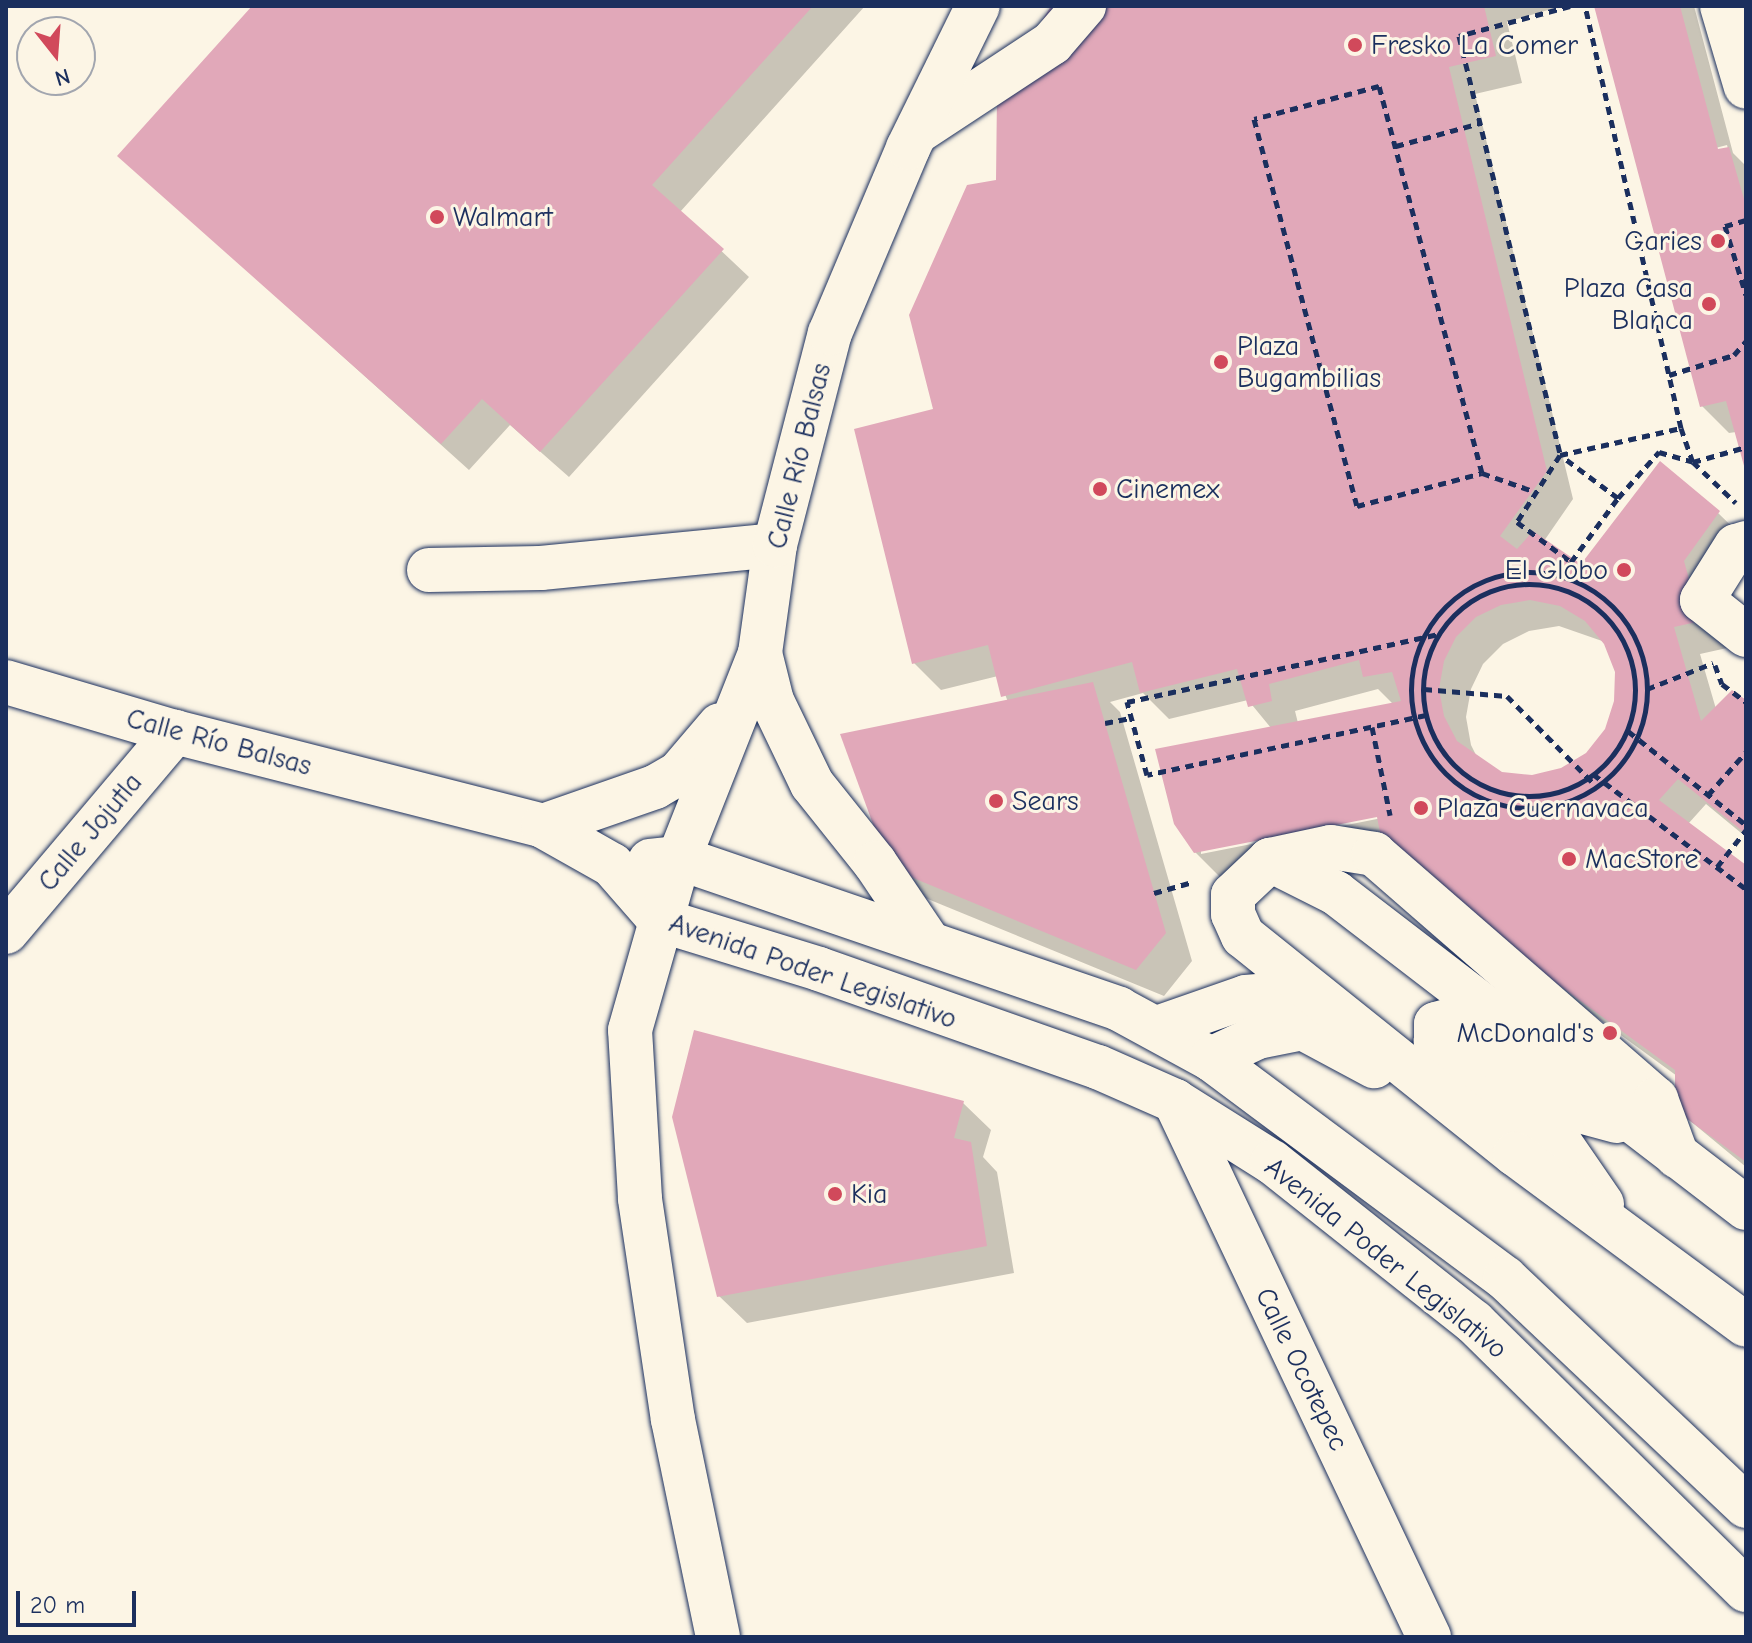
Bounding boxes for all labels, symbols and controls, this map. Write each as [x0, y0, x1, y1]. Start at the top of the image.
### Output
north arrow [16, 16, 96, 96]
place label: Fresko La Comer [1371, 28, 1578, 62]
marker: Fresko La Comer [1346, 36, 1364, 54]
text: N [52, 63, 73, 92]
place label: Walmart [453, 200, 553, 234]
marker: Walmart [428, 208, 446, 226]
place label: Garies [1624, 224, 1702, 258]
marker: Garies [1709, 232, 1727, 250]
place label: Plaza Casa Blanca [1564, 271, 1693, 337]
marker: Plaza Casa Blanca [1700, 295, 1718, 313]
place label: Plaza Bugambilias [1237, 329, 1381, 395]
marker: Plaza Bugambilias [1212, 353, 1230, 371]
street label: Calle Río Balsas [760, 360, 838, 552]
place label: Cinemex [1116, 472, 1219, 506]
marker: Cinemex [1091, 480, 1109, 498]
place label: El Globo [1505, 553, 1608, 587]
marker: El Globo [1615, 561, 1633, 579]
street label: Calle Río Balsas [123, 701, 315, 783]
street label: Calle Jojutla [31, 766, 149, 898]
place label: Sears [1012, 784, 1079, 818]
place label: Plaza Cuernavaca [1437, 791, 1649, 825]
marker: Sears [987, 792, 1005, 810]
marker: Plaza Cuernavaca [1412, 799, 1430, 817]
place label: MacStore [1585, 842, 1698, 876]
marker: MacStore [1560, 850, 1578, 868]
street label: Avenida Poder Legislativo [665, 906, 961, 1036]
place label: McDonald's [1457, 1016, 1594, 1050]
marker: McDonald's [1601, 1024, 1619, 1042]
street label: Avenida Poder Legislativo [1258, 1150, 1514, 1366]
place label: Kia [851, 1177, 887, 1211]
marker: Kia [826, 1185, 844, 1203]
street label: Calle Ocotepec [1248, 1282, 1356, 1456]
scale bar [20, 1575, 140, 1625]
text: 20 m [30, 1591, 85, 1619]

